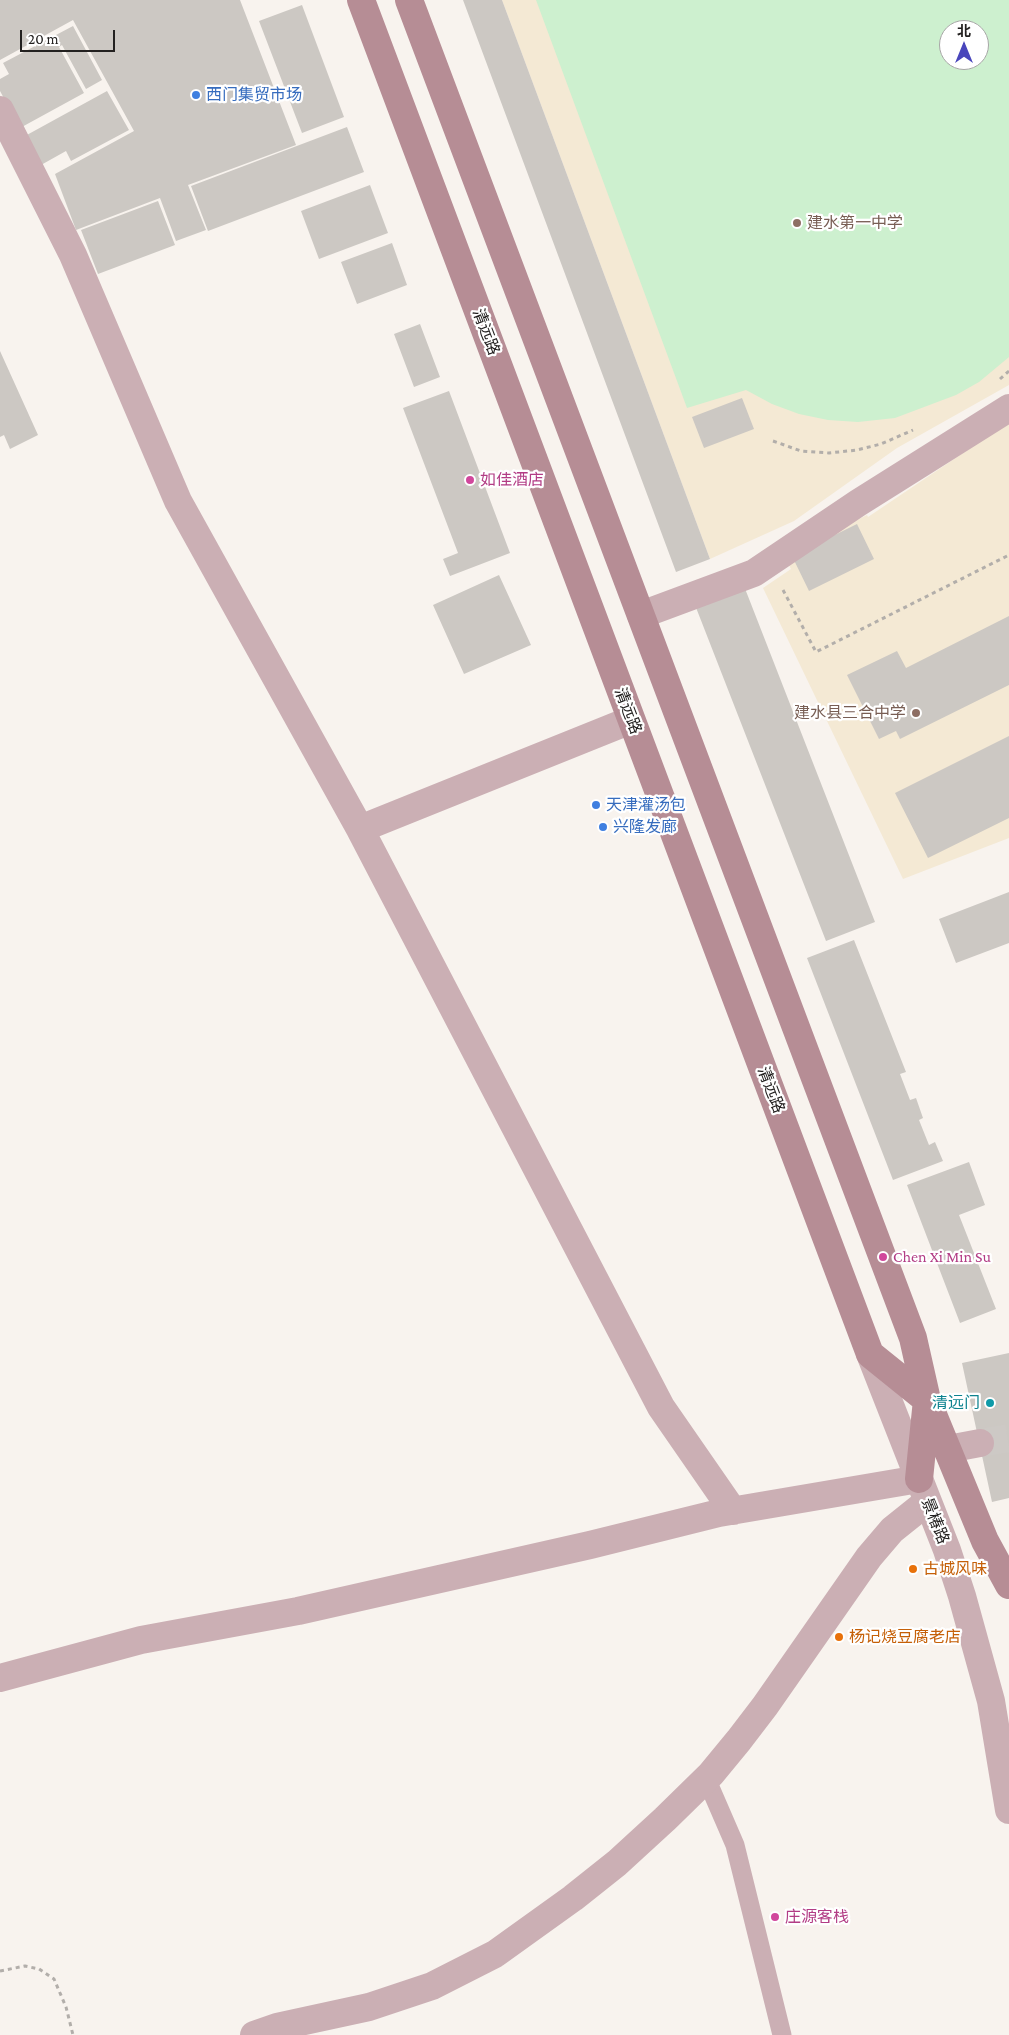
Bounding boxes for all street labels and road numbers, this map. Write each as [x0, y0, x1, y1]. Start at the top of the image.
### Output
street label: 清远路 [468, 306, 504, 358]
street label: 清远路 [610, 685, 646, 737]
street label: 清远路 [753, 1064, 789, 1116]
street label: 景椿路 [917, 1495, 953, 1547]

